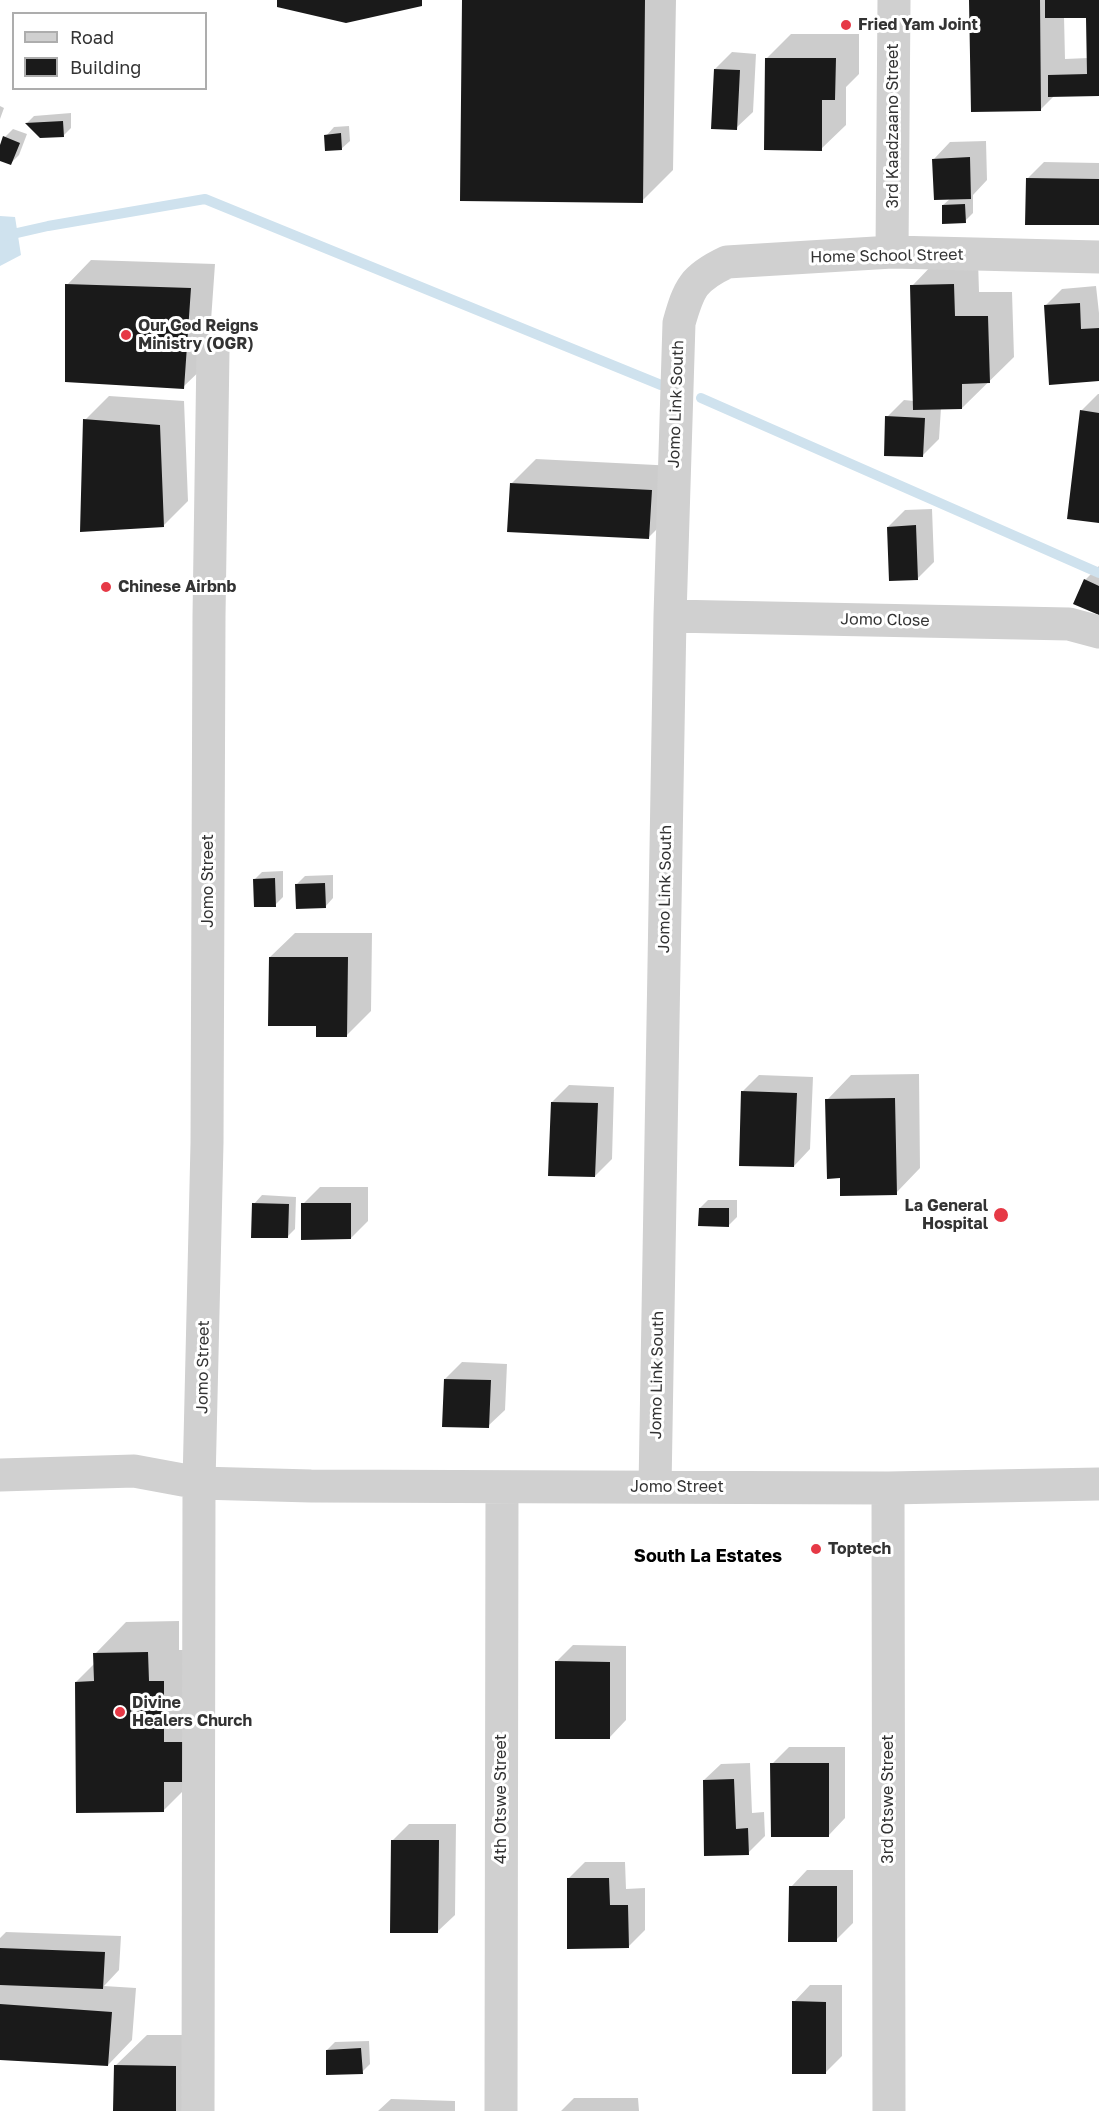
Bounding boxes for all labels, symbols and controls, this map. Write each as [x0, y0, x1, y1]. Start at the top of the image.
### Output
legend [12, 12, 207, 90]
place label: Fried Yam Joint [858, 15, 978, 35]
marker: Fried Yam Joint [839, 18, 853, 32]
text: Road [70, 26, 114, 48]
street label: 3rd Kaadzaano Street [883, 43, 903, 209]
text: Building [70, 56, 141, 78]
street label: Home School Street [810, 245, 964, 267]
place label: Our God Reigns Ministry (OGR) [138, 316, 258, 354]
marker: Our God Reigns Ministry (OGR) [119, 328, 133, 342]
street label: Jomo Link South [664, 340, 688, 468]
place label: Chinese Airbnb [118, 577, 236, 597]
marker: Chinese Airbnb [99, 580, 113, 594]
street label: Jomo Close [840, 610, 930, 630]
street label: Jomo Link South [654, 825, 676, 953]
street label: Jomo Street [198, 834, 218, 928]
place label: La General Hospital [904, 1196, 988, 1234]
marker: La General Hospital [992, 1206, 1010, 1224]
street label: Jomo Link South [646, 1311, 668, 1439]
street label: Jomo Street [193, 1320, 213, 1414]
street label: Jomo Street [630, 1477, 724, 1497]
place label: Toptech [828, 1539, 891, 1559]
marker: Toptech [809, 1542, 823, 1556]
district label: South La Estates [634, 1545, 782, 1567]
place label: Divine Healers Church [132, 1693, 252, 1731]
marker: Divine Healers Church [113, 1705, 127, 1719]
street label: 4th Otswe Street [491, 1734, 511, 1864]
street label: 3rd Otswe Street [878, 1734, 898, 1864]

